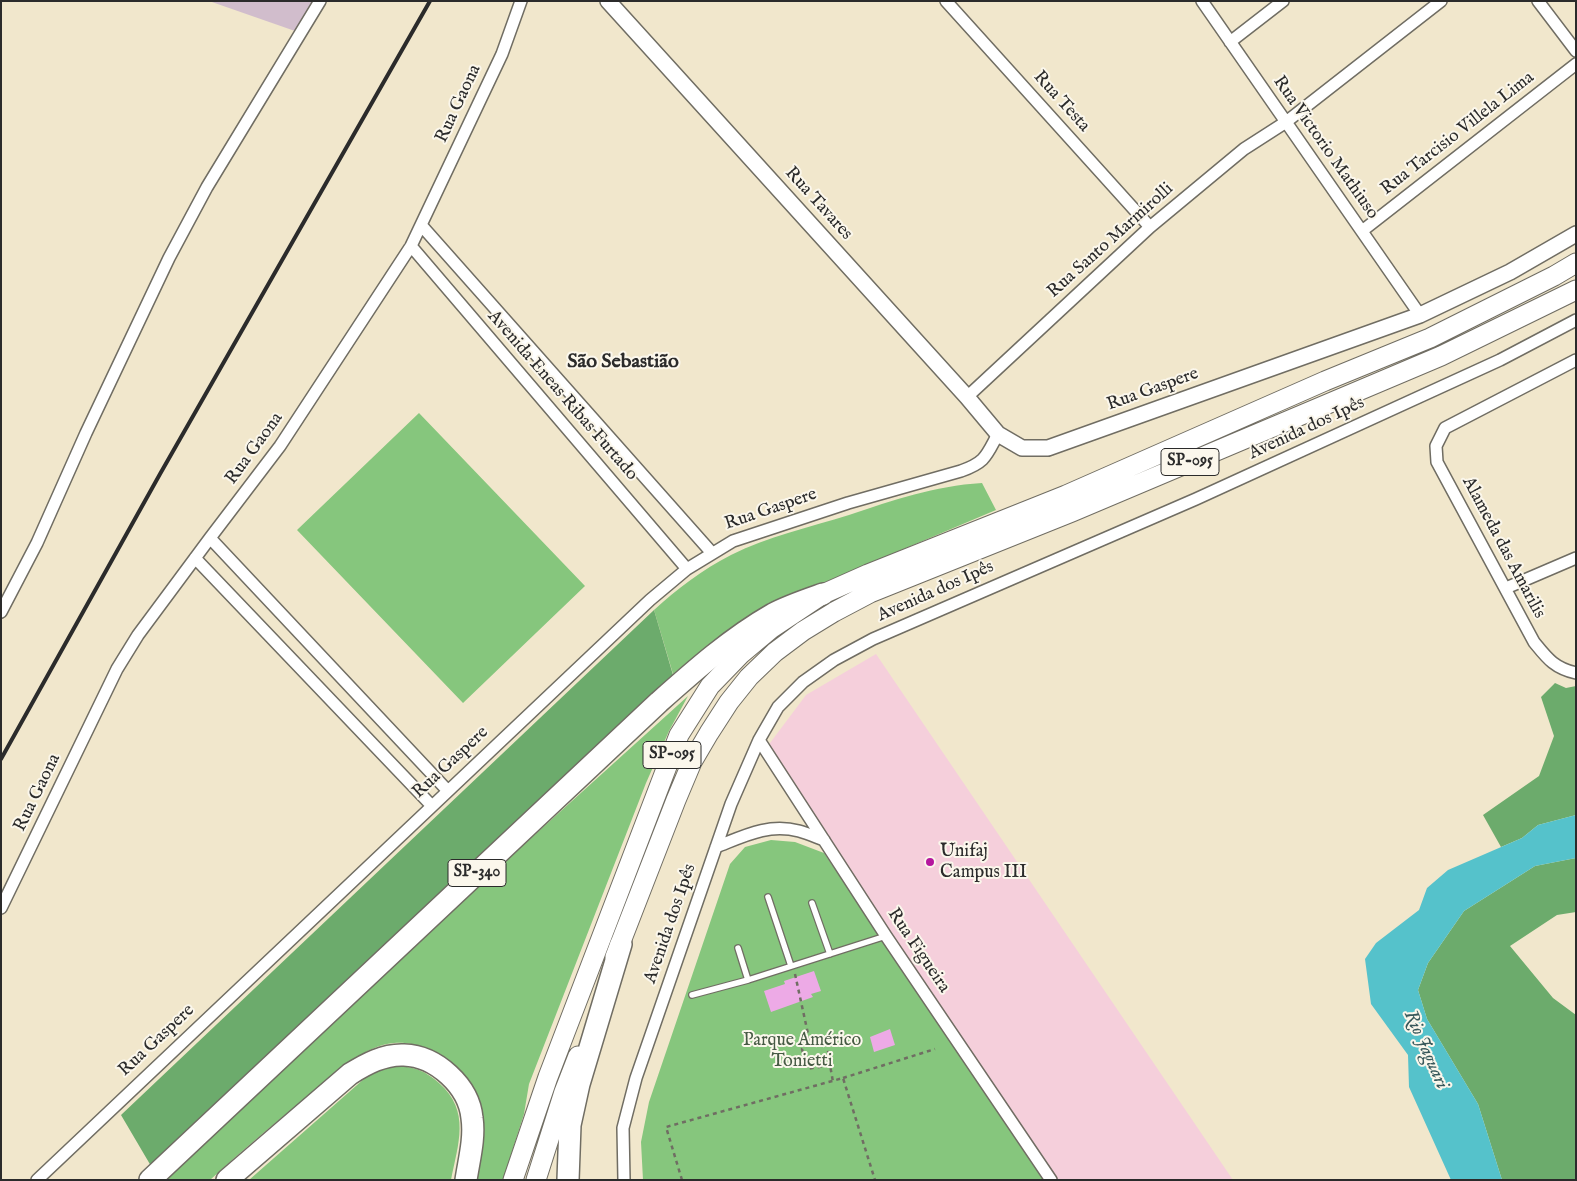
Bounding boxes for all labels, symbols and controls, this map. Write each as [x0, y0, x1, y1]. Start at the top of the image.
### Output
street label: Rua Gaona [432, 61, 486, 147]
street label: Rua Testa [1028, 67, 1094, 137]
street label: Rua Tarcisio Villela Lima [1377, 67, 1539, 201]
street label: Rua Victorio Mathiuso [1267, 72, 1383, 224]
street label: Rua Tavares [780, 163, 856, 245]
street label: Rua Santo Marmirolli [1044, 179, 1178, 303]
street label: Avenida Eneas Ribas Furtado [482, 306, 642, 486]
district label: São Sebastião [567, 351, 679, 375]
street label: Rua Gaspere [1104, 363, 1202, 417]
street label: Avenida dos Ipês [1246, 393, 1368, 465]
street label: Rua Gaona [222, 409, 288, 489]
road number: SP-095 [1161, 448, 1219, 476]
street label: Alameda das Amarilis [1457, 474, 1549, 622]
street label: Rua Gaspere [722, 484, 820, 536]
street label: Avenida dos Ipês [874, 557, 998, 627]
street label: Rua Gaspere [409, 722, 493, 804]
road number: SP-095 [643, 742, 701, 768]
street label: Rua Gaona [10, 751, 66, 835]
place label: Unifaj Campus III [940, 841, 1027, 884]
marker: Unifaj Campus III [924, 856, 936, 868]
road number: SP-340 [448, 860, 506, 886]
street label: Avenida dos Ipês [640, 861, 702, 987]
street label: Rua Figueira [882, 905, 954, 997]
street label: Rua Gaspere [115, 1000, 199, 1082]
water label: Rio Jaguari [1398, 1007, 1452, 1093]
park label: Parque Américo Tonietti [743, 1030, 861, 1072]

